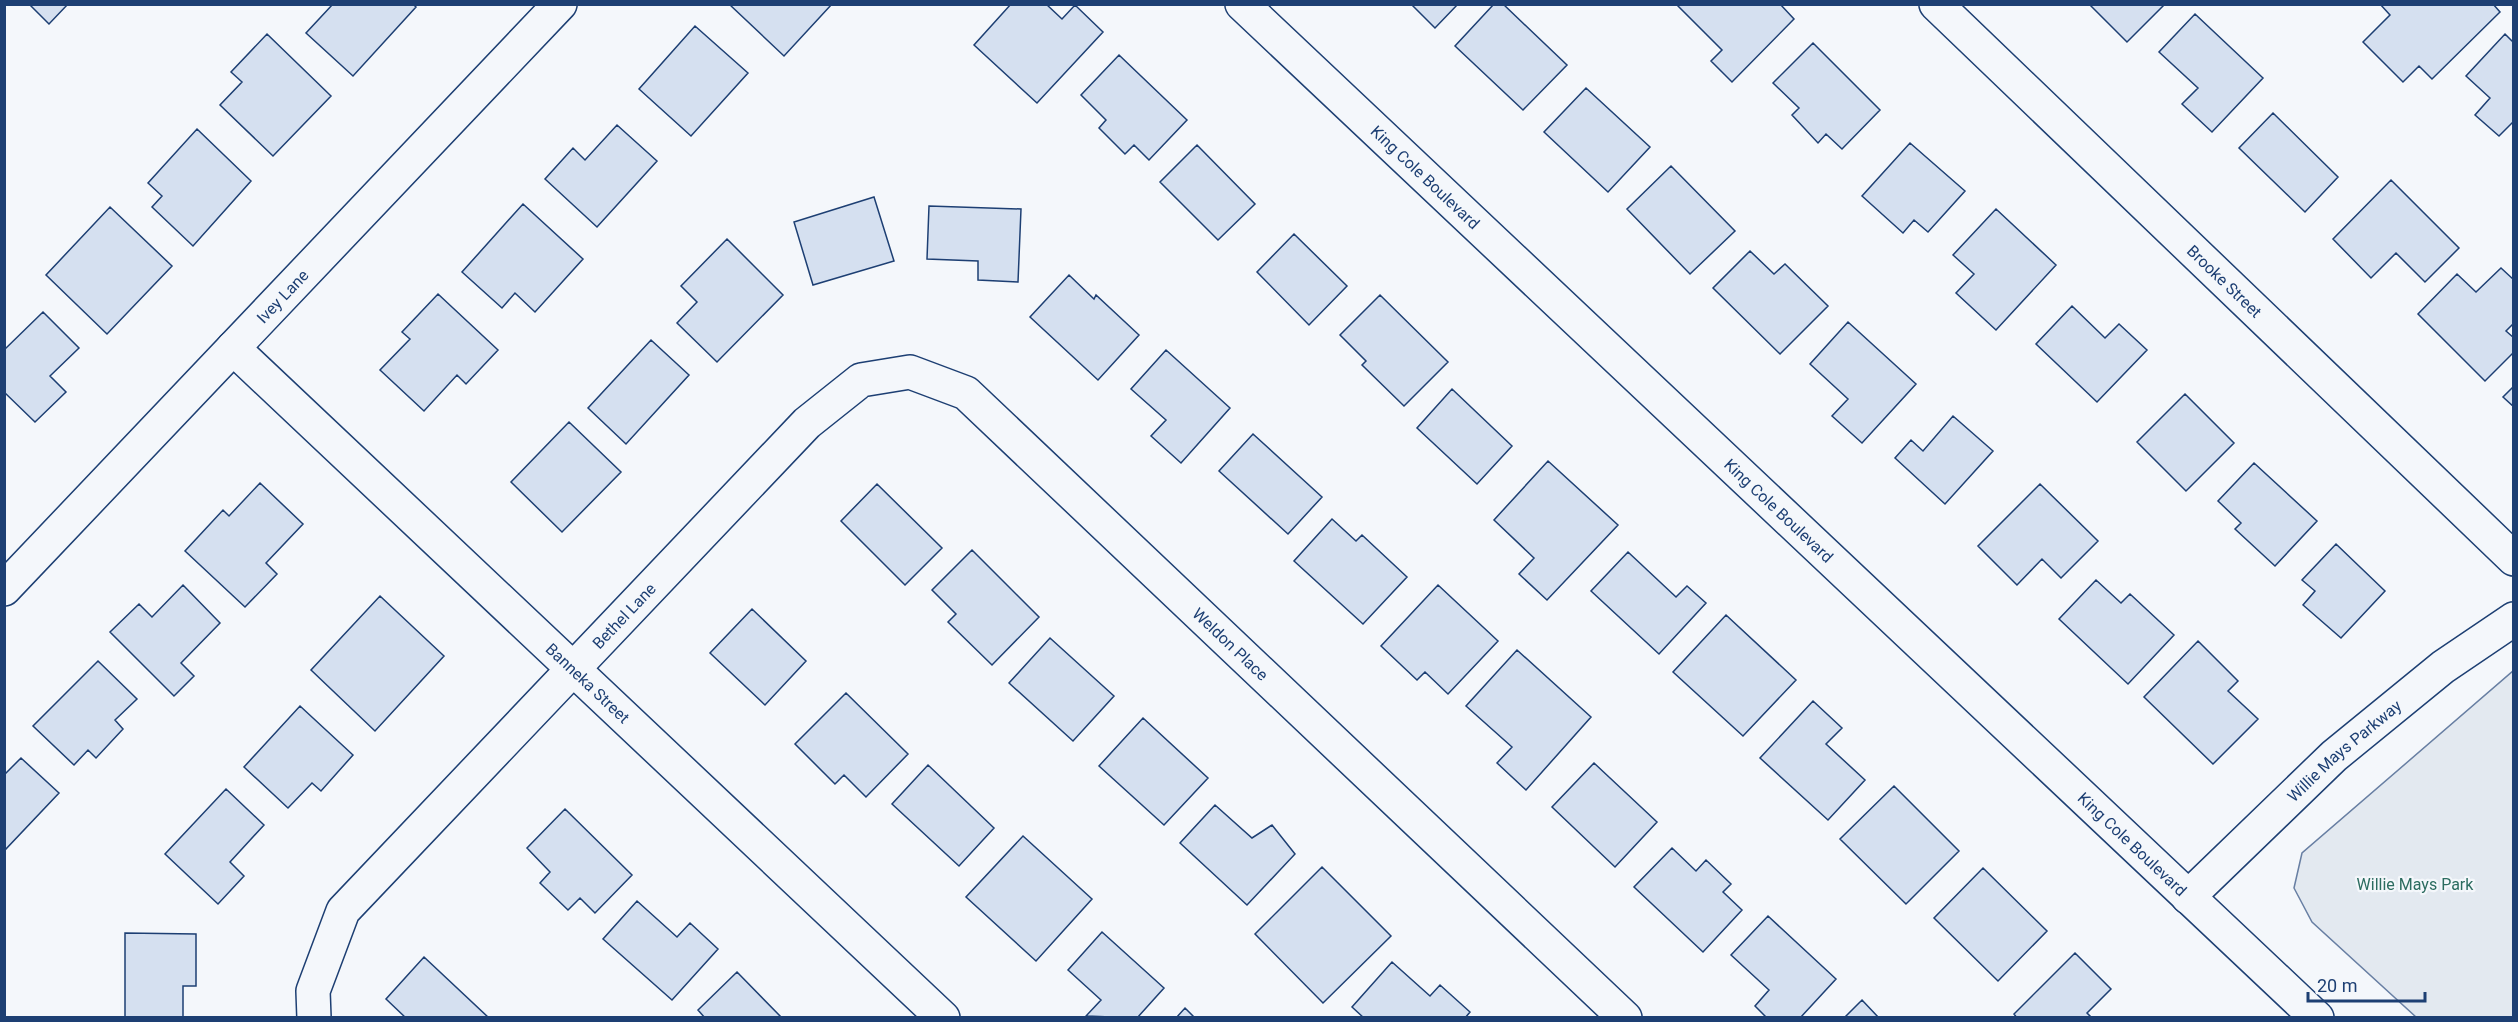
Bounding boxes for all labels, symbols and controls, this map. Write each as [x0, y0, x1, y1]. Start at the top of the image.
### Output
street label: King Cole Boulevard [1367, 121, 1484, 233]
street label: Brooke Street [2183, 241, 2266, 321]
street label: Ivey Lane [252, 265, 312, 327]
street label: King Cole Boulevard [1721, 455, 1837, 566]
street label: Bethel Lane [588, 579, 659, 652]
street label: Weldon Place [1189, 604, 1272, 684]
street label: Banneka Street [542, 639, 634, 727]
street label: Willie Mays Parkway [2283, 696, 2405, 806]
street label: King Cole Boulevard [2074, 788, 2191, 900]
park label: Willie Mays Park [2357, 875, 2474, 894]
scale bar [2308, 965, 2425, 1003]
text: 20 m [2317, 975, 2357, 996]

